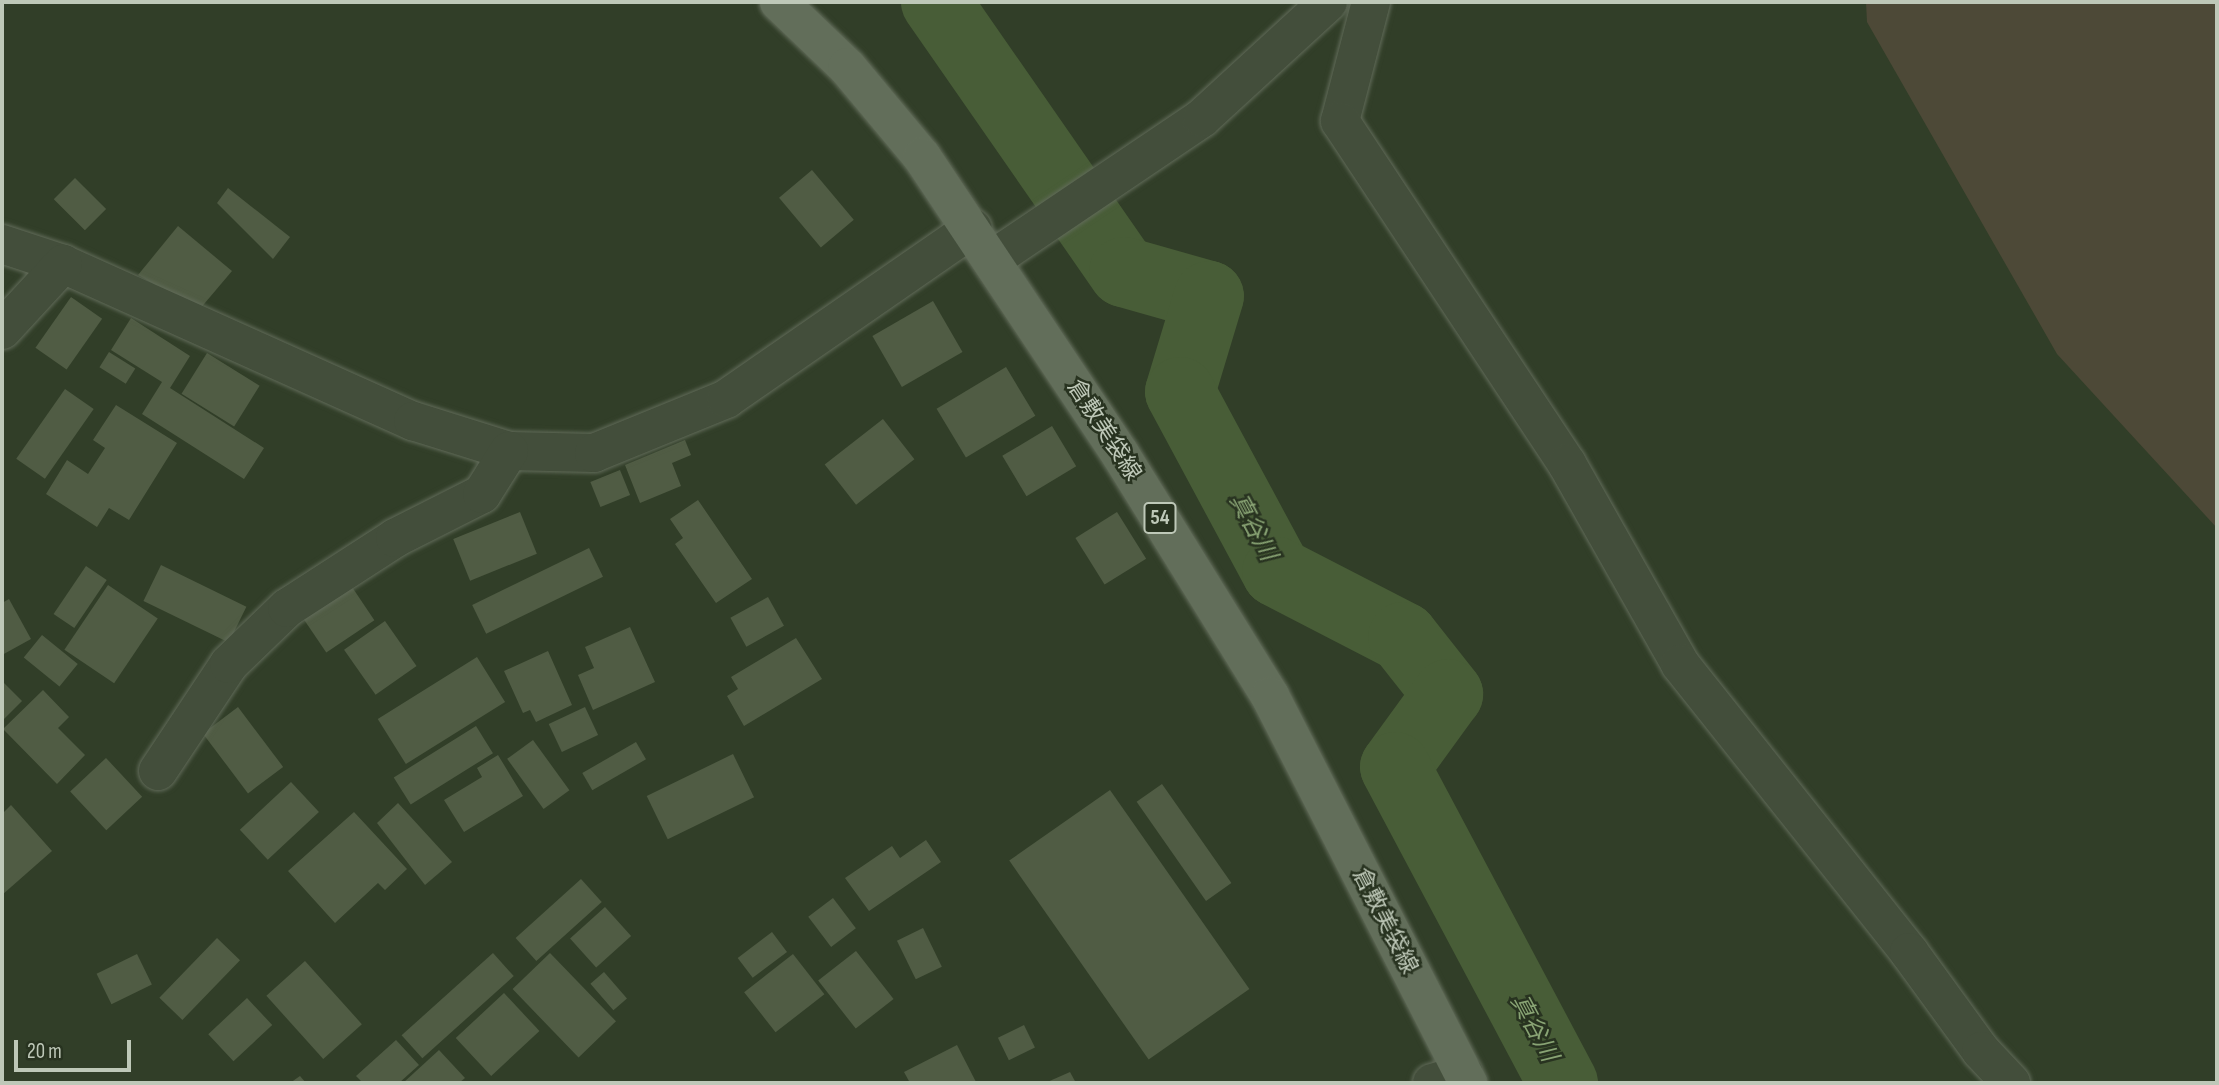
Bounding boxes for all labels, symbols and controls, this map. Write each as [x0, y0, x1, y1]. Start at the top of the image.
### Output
street label: 倉敷美袋線 [1061, 374, 1147, 486]
water label: 真谷川 [1223, 488, 1283, 566]
road number: 54 [1142, 500, 1178, 536]
street label: 倉敷美袋線 [1347, 864, 1423, 978]
water label: 真谷川 [1504, 989, 1564, 1067]
scale bar [18, 1026, 135, 1070]
text: 20 m [27, 1039, 62, 1064]

